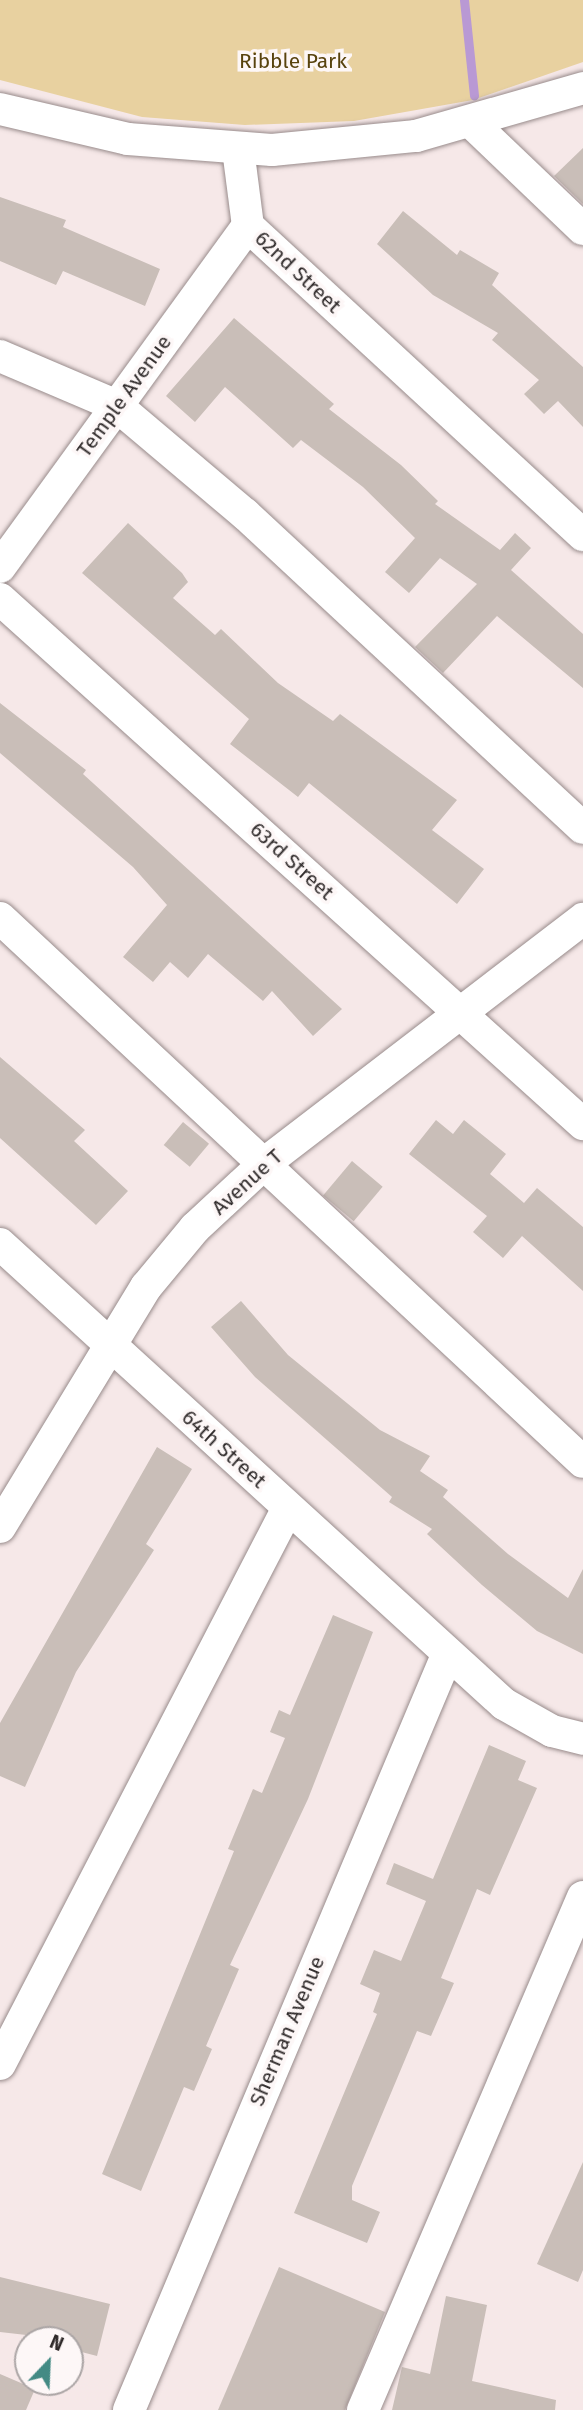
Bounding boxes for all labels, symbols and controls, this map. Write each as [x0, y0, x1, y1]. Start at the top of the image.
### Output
park label: Ribble Park [239, 48, 347, 74]
street label: 62nd Street [250, 226, 346, 318]
street label: Temple Avenue [71, 330, 177, 462]
street label: 63rd Street [245, 817, 339, 905]
street label: Avenue T [207, 1144, 287, 1220]
street label: 64th Street [177, 1405, 271, 1493]
street label: Sherman Avenue [244, 1952, 330, 2110]
north arrow [14, 2326, 84, 2396]
text: N [46, 2330, 67, 2356]

